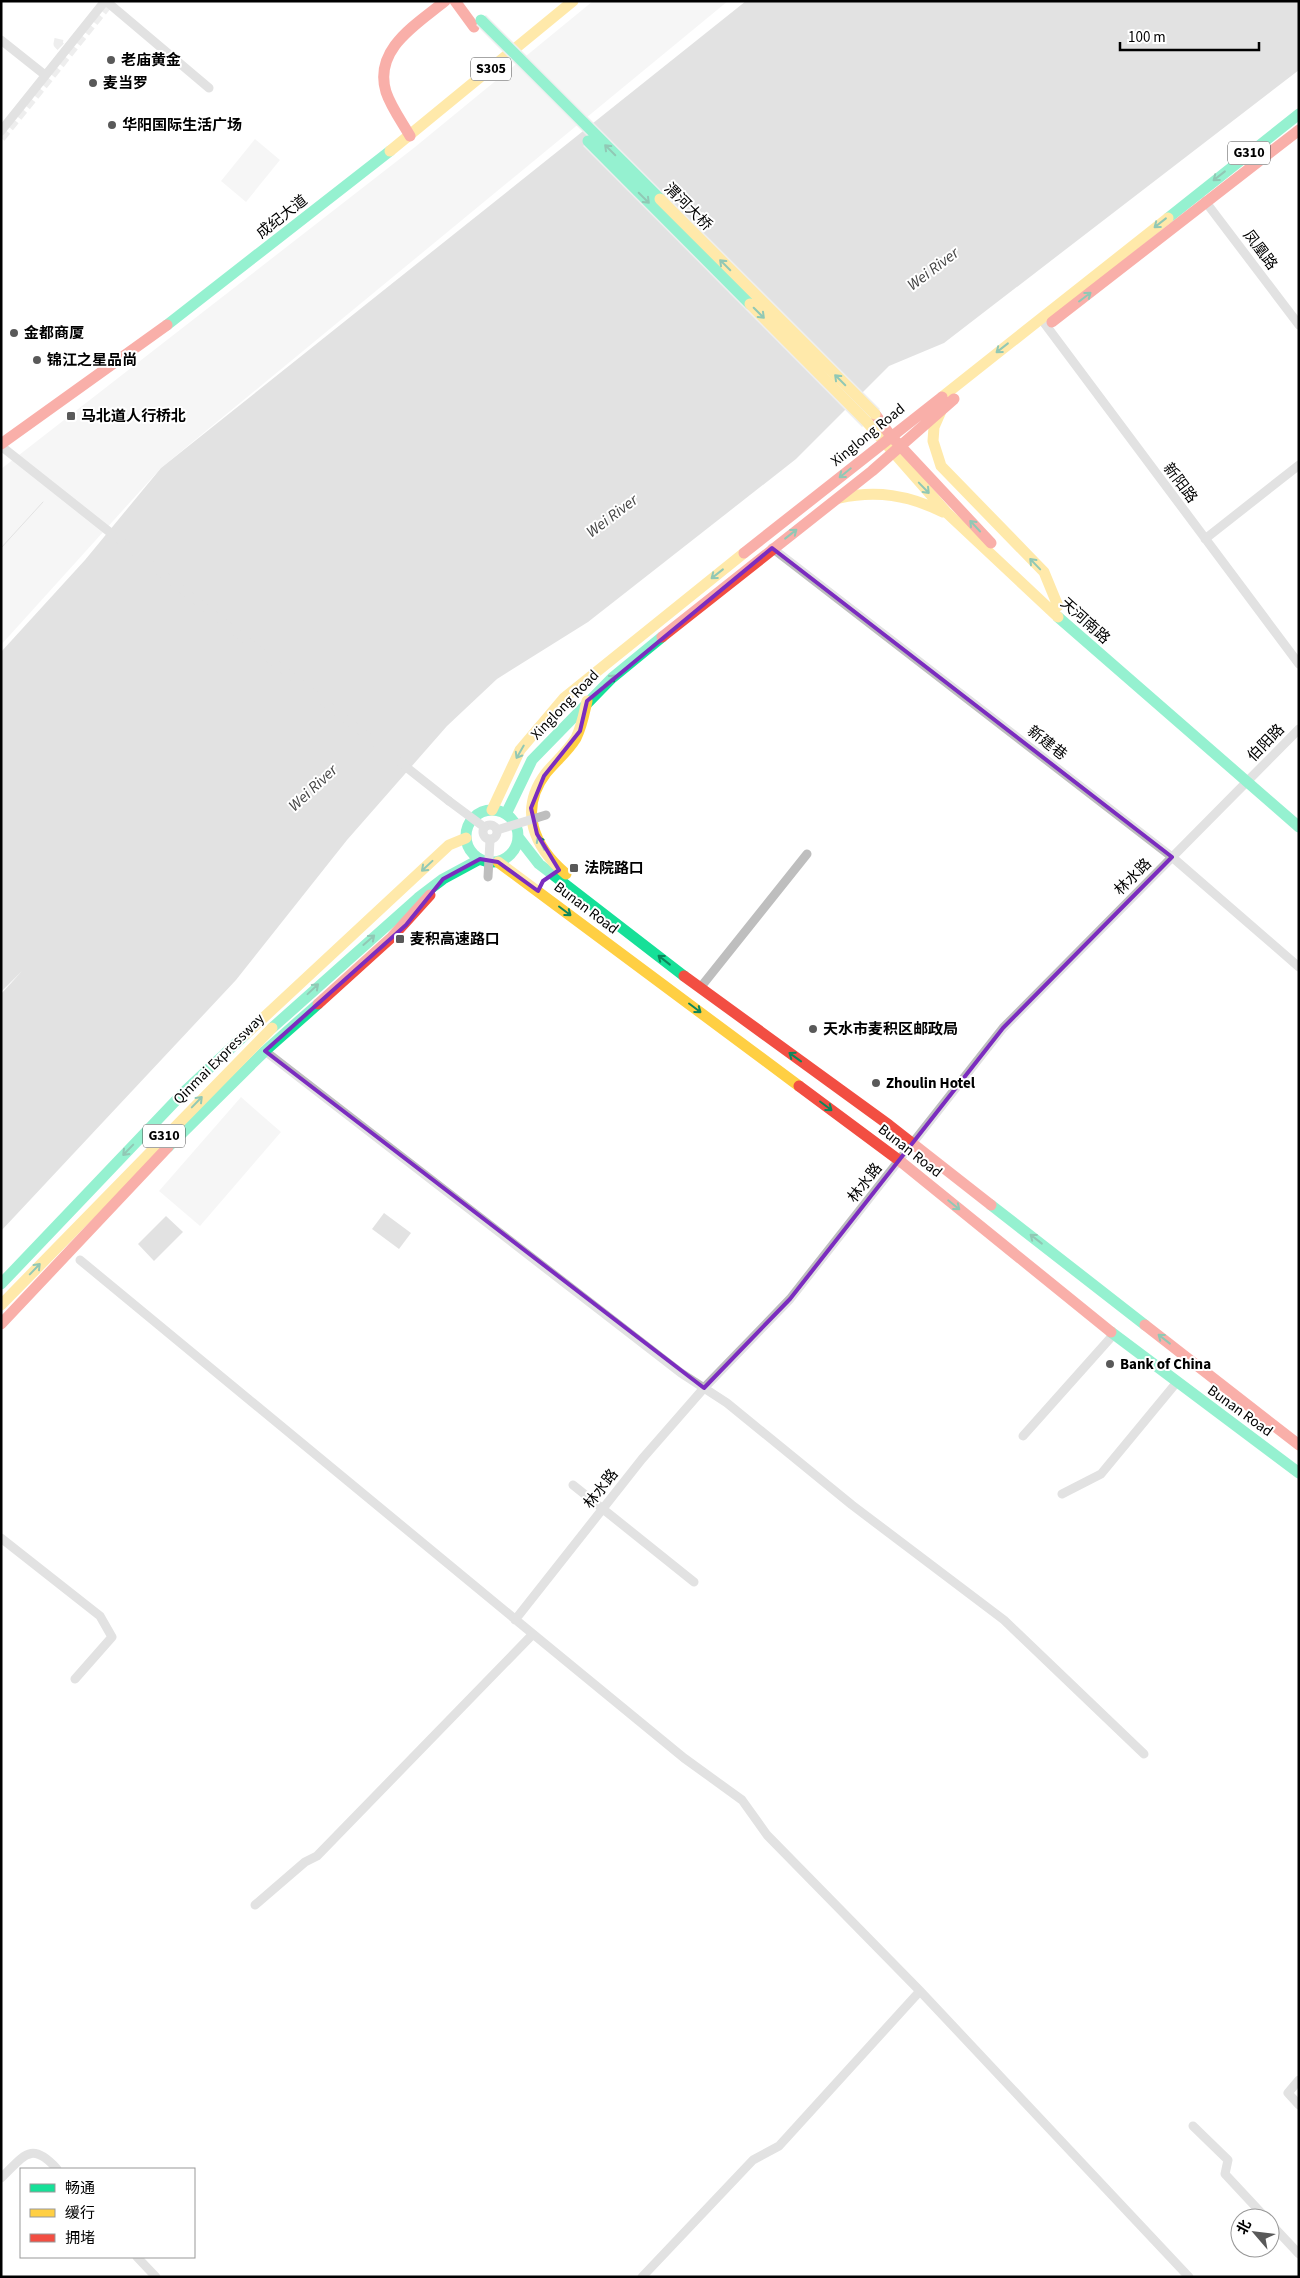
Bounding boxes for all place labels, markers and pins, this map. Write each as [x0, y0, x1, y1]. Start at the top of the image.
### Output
place label: 老庙黄金 [121, 50, 181, 71]
marker: 老庙黄金 [105, 54, 117, 66]
place label: 麦当罗 [103, 73, 148, 94]
marker: 麦当罗 [87, 77, 99, 89]
place label: 华阳国际生活广场 [122, 115, 242, 136]
marker: 华阳国际生活广场 [106, 119, 118, 131]
place label: 金都商厦 [24, 323, 84, 344]
marker: 金都商厦 [8, 327, 20, 339]
place label: 锦江之星品尚 [47, 350, 137, 371]
marker: 锦江之星品尚 [31, 354, 43, 366]
place label: 马北道人行桥北 [81, 406, 186, 427]
marker: 马北道人行桥北 [65, 410, 77, 422]
place label: 法院路口 [584, 858, 644, 879]
marker: 法院路口 [568, 862, 580, 874]
place label: 麦积高速路口 [410, 929, 500, 950]
marker: 麦积高速路口 [394, 933, 406, 945]
place label: 天水市麦积区邮政局 [823, 1019, 958, 1040]
marker: 天水市麦积区邮政局 [807, 1023, 819, 1035]
place label: Zhoulin Hotel [886, 1073, 976, 1094]
marker: Zhoulin Hotel [870, 1077, 882, 1089]
place label: Bank of China [1120, 1354, 1211, 1375]
marker: Bank of China [1104, 1358, 1116, 1370]

